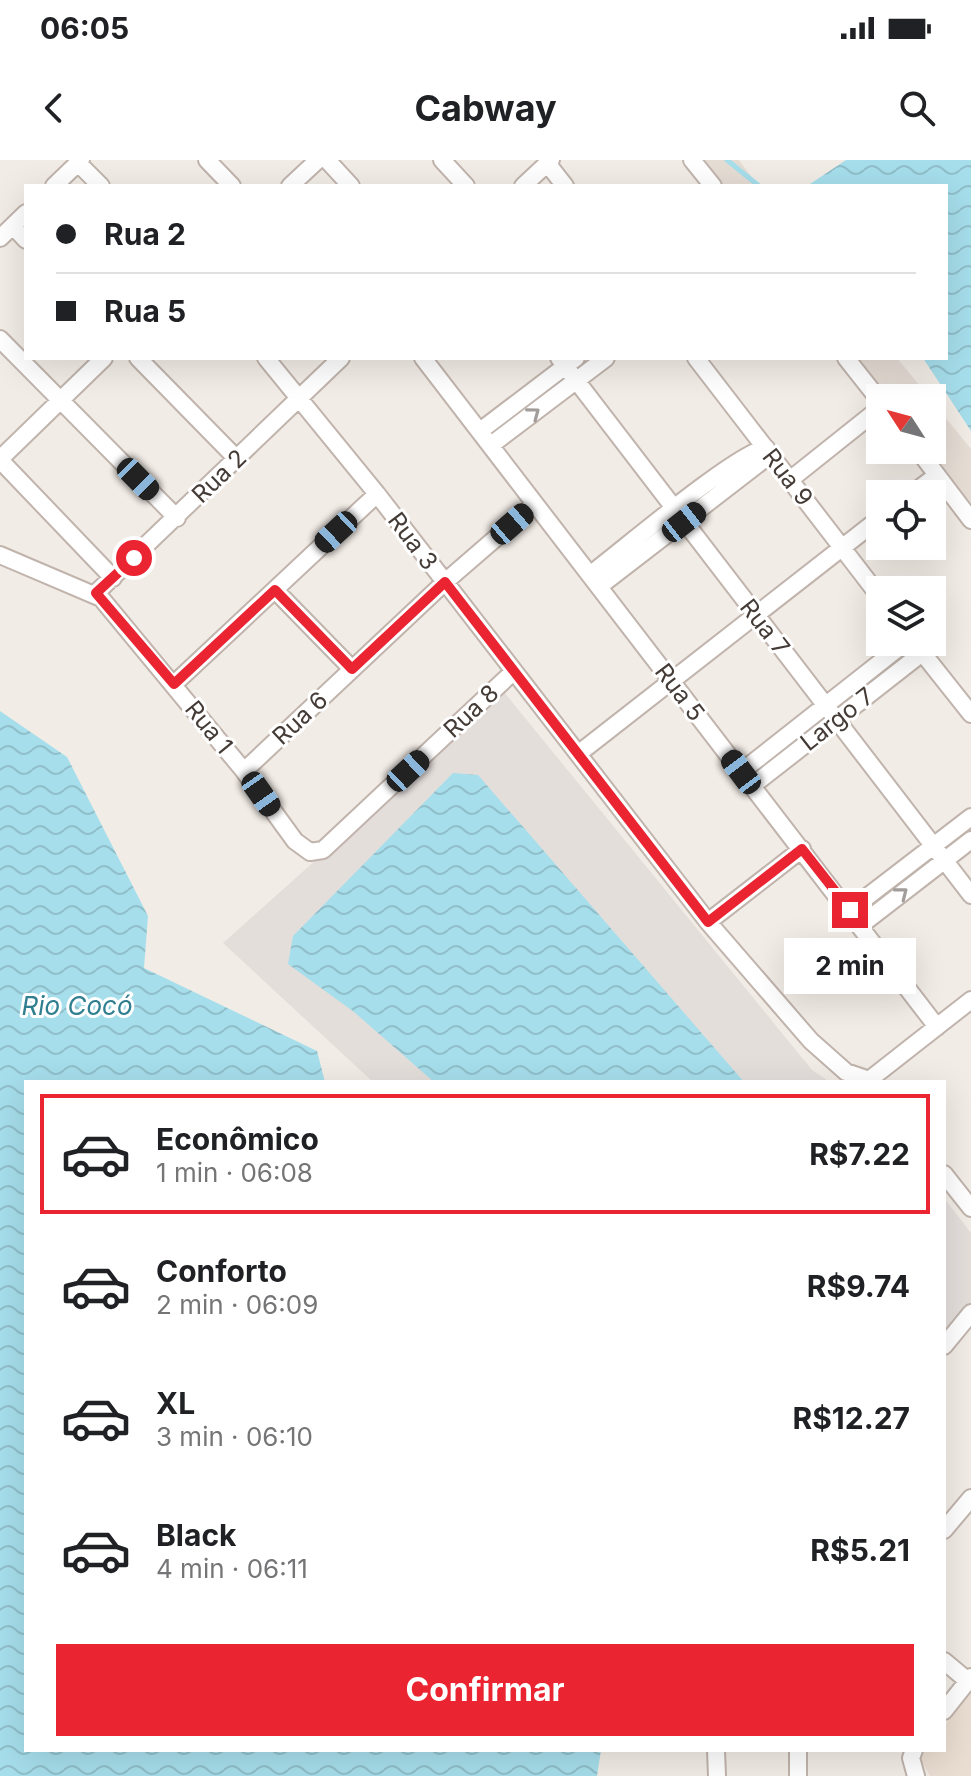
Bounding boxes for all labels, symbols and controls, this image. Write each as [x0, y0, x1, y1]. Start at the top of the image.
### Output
text: 06:05 [40, 10, 129, 46]
icon: back [32, 86, 76, 130]
text: Cabway [414, 86, 557, 130]
icon: search [895, 86, 939, 130]
text: Rua 2 [104, 216, 186, 252]
text: Rua 5 [104, 293, 186, 329]
north arrow [866, 384, 946, 464]
map controls [866, 384, 946, 656]
one-way arrow [525, 408, 540, 422]
street label: Rua 2 [186, 443, 252, 509]
street label: Rua 9 [757, 443, 819, 511]
car [113, 454, 163, 504]
button: locate [866, 480, 946, 560]
car [658, 498, 710, 546]
car [486, 499, 538, 549]
street label: Rua 3 [382, 506, 444, 576]
car [310, 507, 362, 557]
route start [116, 540, 152, 576]
button: layers [866, 576, 946, 656]
street label: Rua 7 [734, 593, 796, 661]
street label: Rua 5 [649, 658, 711, 726]
street label: Rua 8 [437, 678, 505, 744]
street label: Largo 7 [795, 681, 879, 757]
street label: Rua 6 [266, 685, 334, 751]
street label: Rua 1 [179, 695, 239, 759]
car [382, 746, 434, 796]
car [717, 746, 765, 798]
car [237, 767, 285, 821]
one-way arrow [893, 888, 908, 902]
route end [832, 892, 868, 928]
callout: 2 min [784, 938, 916, 994]
text: 2 min [815, 950, 885, 981]
water label: Rio Cocó [21, 990, 133, 1021]
icon: car [60, 1118, 132, 1190]
text: Econômico [156, 1121, 319, 1157]
text: R$7.22 [809, 1136, 910, 1172]
text: 1 min · 06:08 [156, 1157, 313, 1188]
icon: car [60, 1250, 132, 1322]
text: Conforto [156, 1253, 287, 1289]
text: R$9.74 [807, 1268, 910, 1304]
text: 2 min · 06:09 [156, 1289, 318, 1320]
icon: car [60, 1382, 132, 1454]
text: XL [156, 1385, 195, 1421]
text: R$12.27 [792, 1400, 910, 1436]
text: 3 min · 06:10 [156, 1421, 313, 1452]
icon: car [60, 1514, 132, 1586]
text: Black [156, 1517, 236, 1553]
text: R$5.21 [810, 1532, 910, 1568]
text: 4 min · 06:11 [156, 1553, 308, 1584]
button: Confirmar [56, 1644, 914, 1736]

